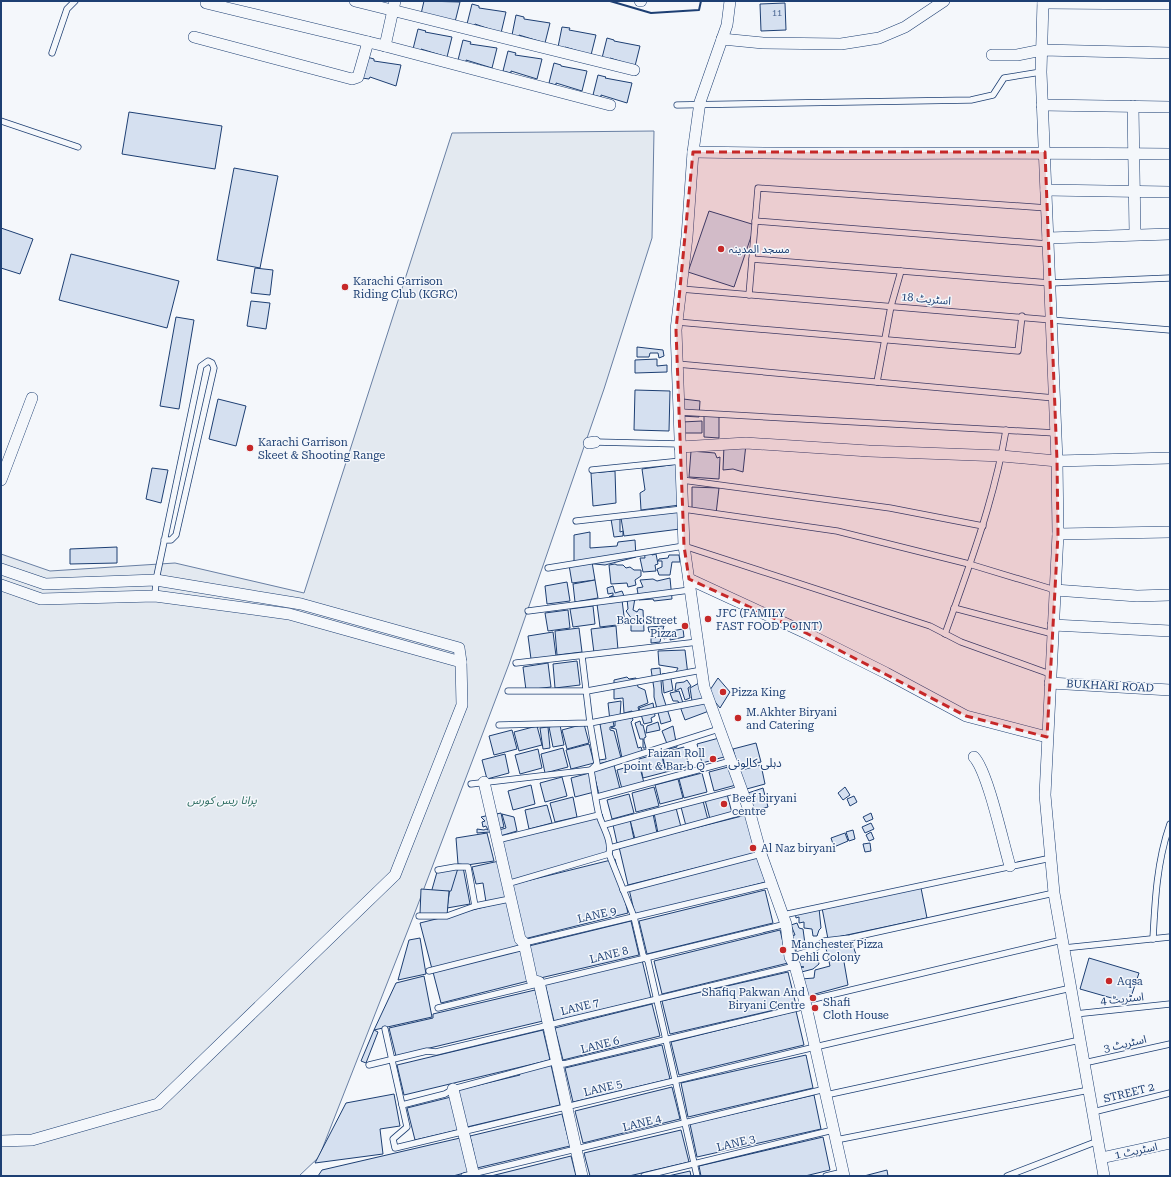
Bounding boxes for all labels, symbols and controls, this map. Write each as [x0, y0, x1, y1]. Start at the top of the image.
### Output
house number: 11 [772, 8, 782, 18]
place label: مسجد المدینہ [729, 243, 790, 256]
marker: مسجد المدینہ [716, 244, 726, 254]
place label: Karachi Garrison Riding Club (KGRC) [353, 275, 458, 301]
marker: Karachi Garrison Riding Club (KGRC) [340, 282, 350, 292]
street label: اسٹریٹ 18 [901, 290, 951, 308]
place label: Karachi Garrison Skeet & Shooting Range [258, 436, 385, 462]
marker: Karachi Garrison Skeet & Shooting Range [245, 443, 255, 453]
place label: JFC (FAMILY FAST FOOD POINT) [716, 607, 823, 633]
place label: Back Street Pizza [616, 614, 677, 640]
marker: JFC (FAMILY FAST FOOD POINT) [703, 614, 713, 624]
marker: Back Street Pizza [680, 621, 690, 631]
street label: BUKHARI ROAD [1066, 677, 1154, 695]
place label: Pizza King [731, 686, 786, 699]
marker: Pizza King [718, 687, 728, 697]
place label: M.Akhter Biryani and Catering [746, 706, 838, 732]
marker: M.Akhter Biryani and Catering [733, 713, 743, 723]
place label: Faizan Roll point & Bar b Q [623, 747, 706, 773]
marker: Faizan Roll point & Bar b Q [708, 754, 718, 764]
district label: دہلی کالونی [728, 756, 782, 770]
place label: Beef biryani centre [732, 792, 797, 818]
park label: پرانا ریس کورس [187, 794, 257, 808]
marker: Beef biryani centre [719, 799, 729, 809]
place label: Al Naz biryani [761, 842, 836, 855]
marker: Al Naz biryani [748, 843, 758, 853]
street label: LANE 9 [576, 904, 618, 926]
place label: Manchester Pizza Dehli Colony [791, 938, 883, 964]
street label: LANE 8 [588, 944, 630, 966]
marker: Manchester Pizza Dehli Colony [778, 945, 788, 955]
place label: Aqsa [1117, 975, 1143, 988]
marker: Aqsa [1104, 976, 1114, 986]
place label: Shafiq Pakwan And Biryani Centre [702, 986, 805, 1012]
street label: اسٹریٹ 4 [1100, 990, 1144, 1008]
marker: Shafiq Pakwan And Biryani Centre [808, 993, 818, 1003]
street label: LANE 7 [559, 996, 601, 1018]
place label: Shafi Cloth House [823, 996, 889, 1022]
marker: Shafi Cloth House [810, 1003, 820, 1013]
street label: اسٹریٹ 3 [1102, 1033, 1148, 1055]
street label: LANE 6 [579, 1034, 621, 1056]
street label: LANE 5 [582, 1077, 624, 1099]
street label: STREET 2 [1102, 1080, 1156, 1106]
street label: LANE 4 [621, 1112, 663, 1134]
street label: LANE 3 [715, 1132, 757, 1154]
street label: اسٹریٹ 1 [1113, 1140, 1159, 1162]

